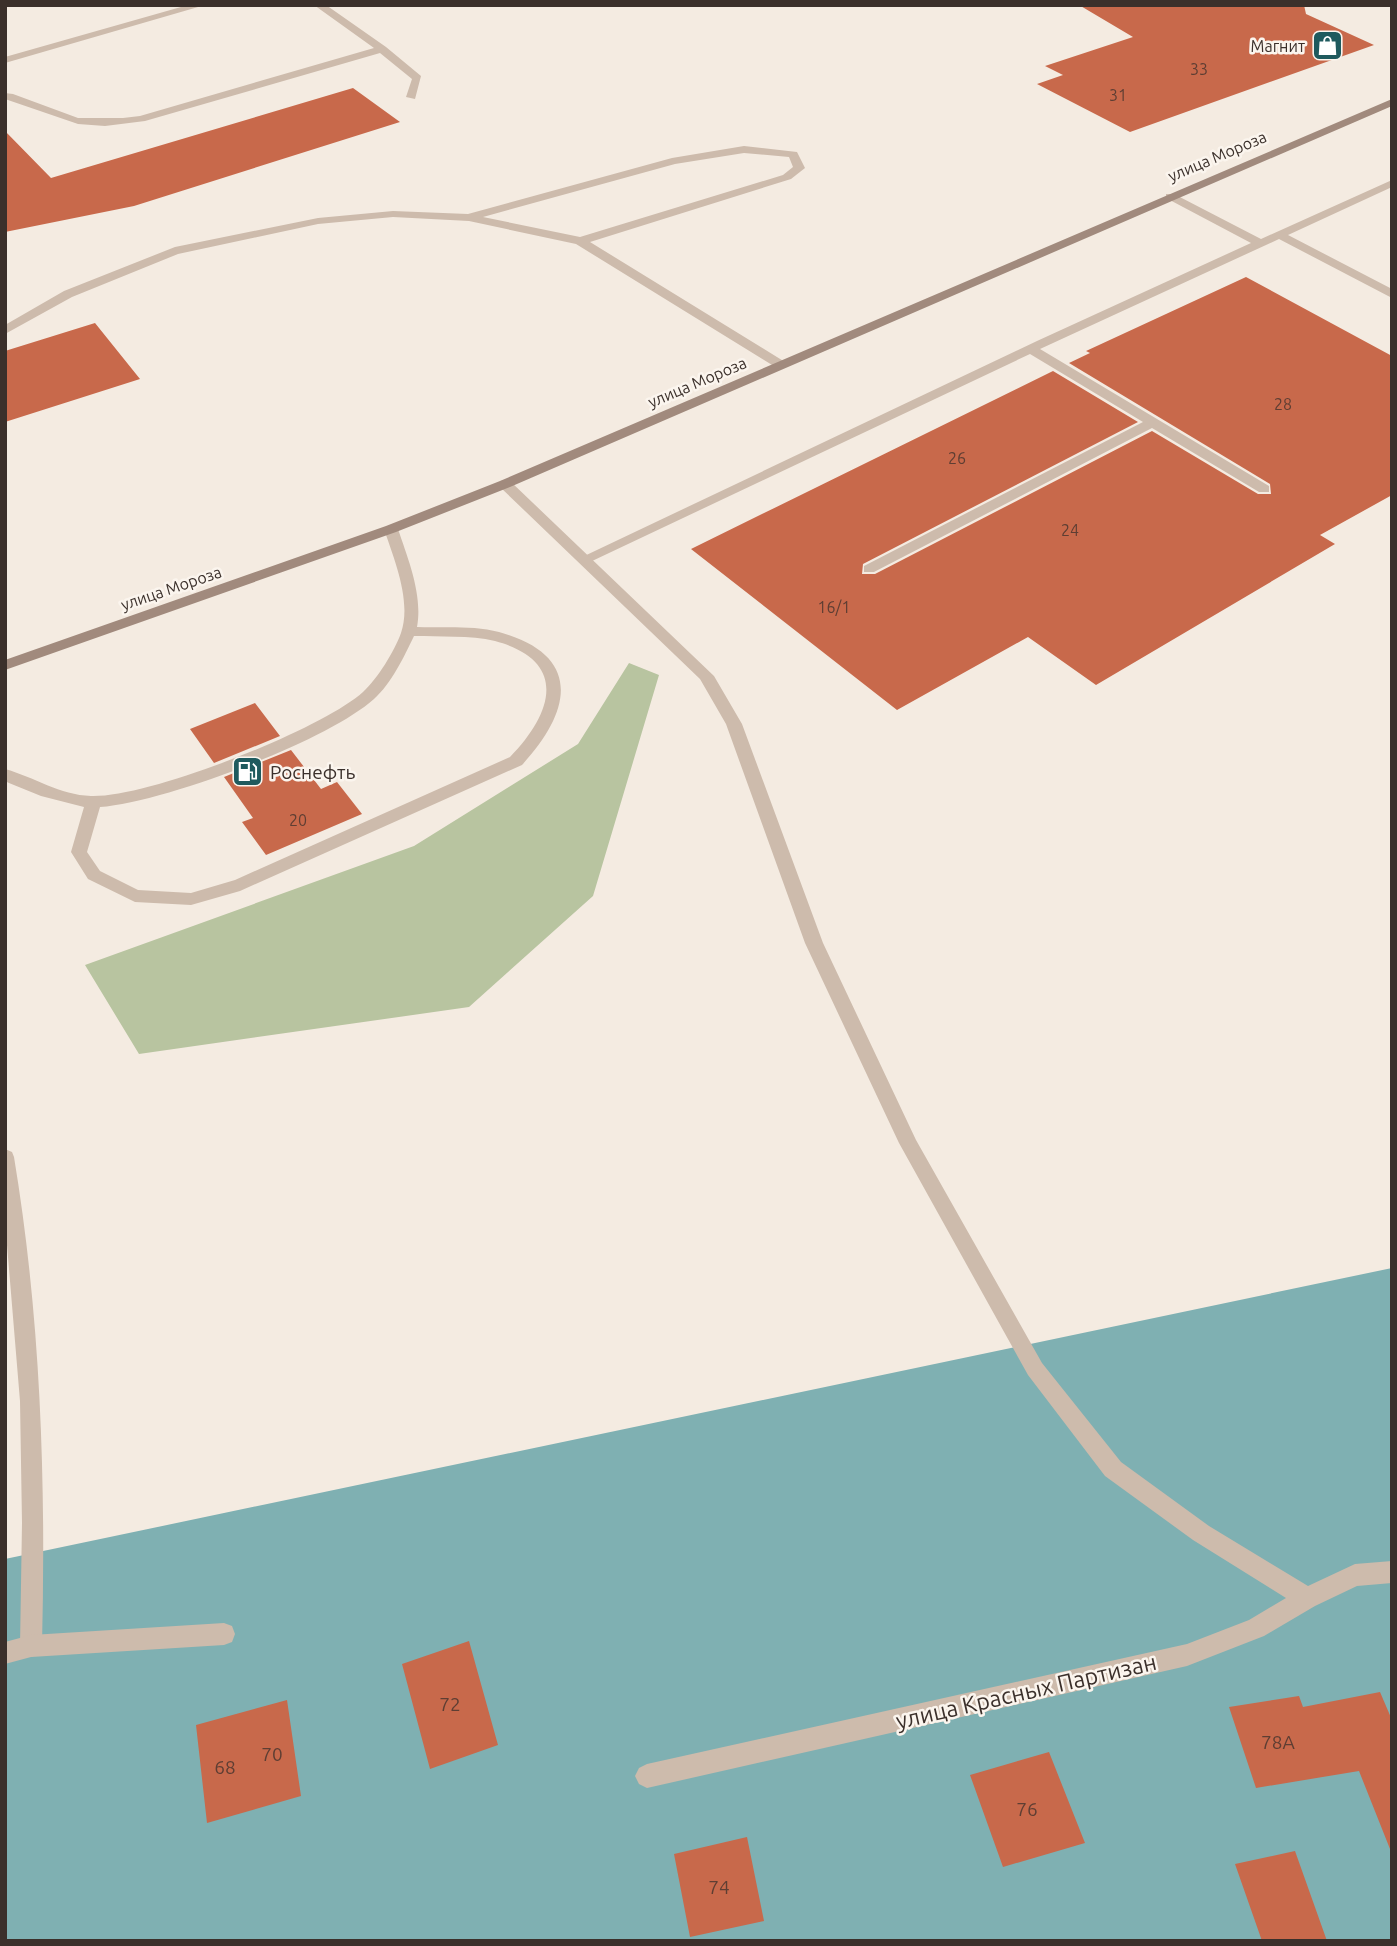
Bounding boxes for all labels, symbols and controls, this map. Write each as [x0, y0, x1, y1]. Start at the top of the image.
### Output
shop icon: Магнит [1311, 29, 1345, 63]
place label: Магнит [1251, 37, 1305, 55]
house number: 33 [1190, 60, 1208, 78]
house number: 31 [1109, 86, 1127, 104]
street label: улица Мороза [1165, 127, 1269, 185]
street label: улица Мороза [645, 353, 749, 411]
house number: 28 [1274, 395, 1292, 413]
house number: 26 [948, 449, 966, 467]
house number: 24 [1061, 521, 1079, 539]
street label: улица Мороза [118, 562, 224, 614]
house number: 16/1 [818, 598, 850, 616]
fuel station icon: Роснефть [230, 755, 264, 789]
place label: Роснефть [270, 761, 356, 783]
house number: 20 [289, 811, 307, 829]
street label: улица Красных Партизан [893, 1649, 1159, 1733]
house number: 72 [439, 1693, 461, 1715]
house number: 78А [1261, 1731, 1296, 1753]
house number: 70 [261, 1743, 283, 1765]
house number: 68 [214, 1756, 236, 1778]
house number: 76 [1016, 1798, 1038, 1820]
house number: 74 [708, 1876, 730, 1898]

